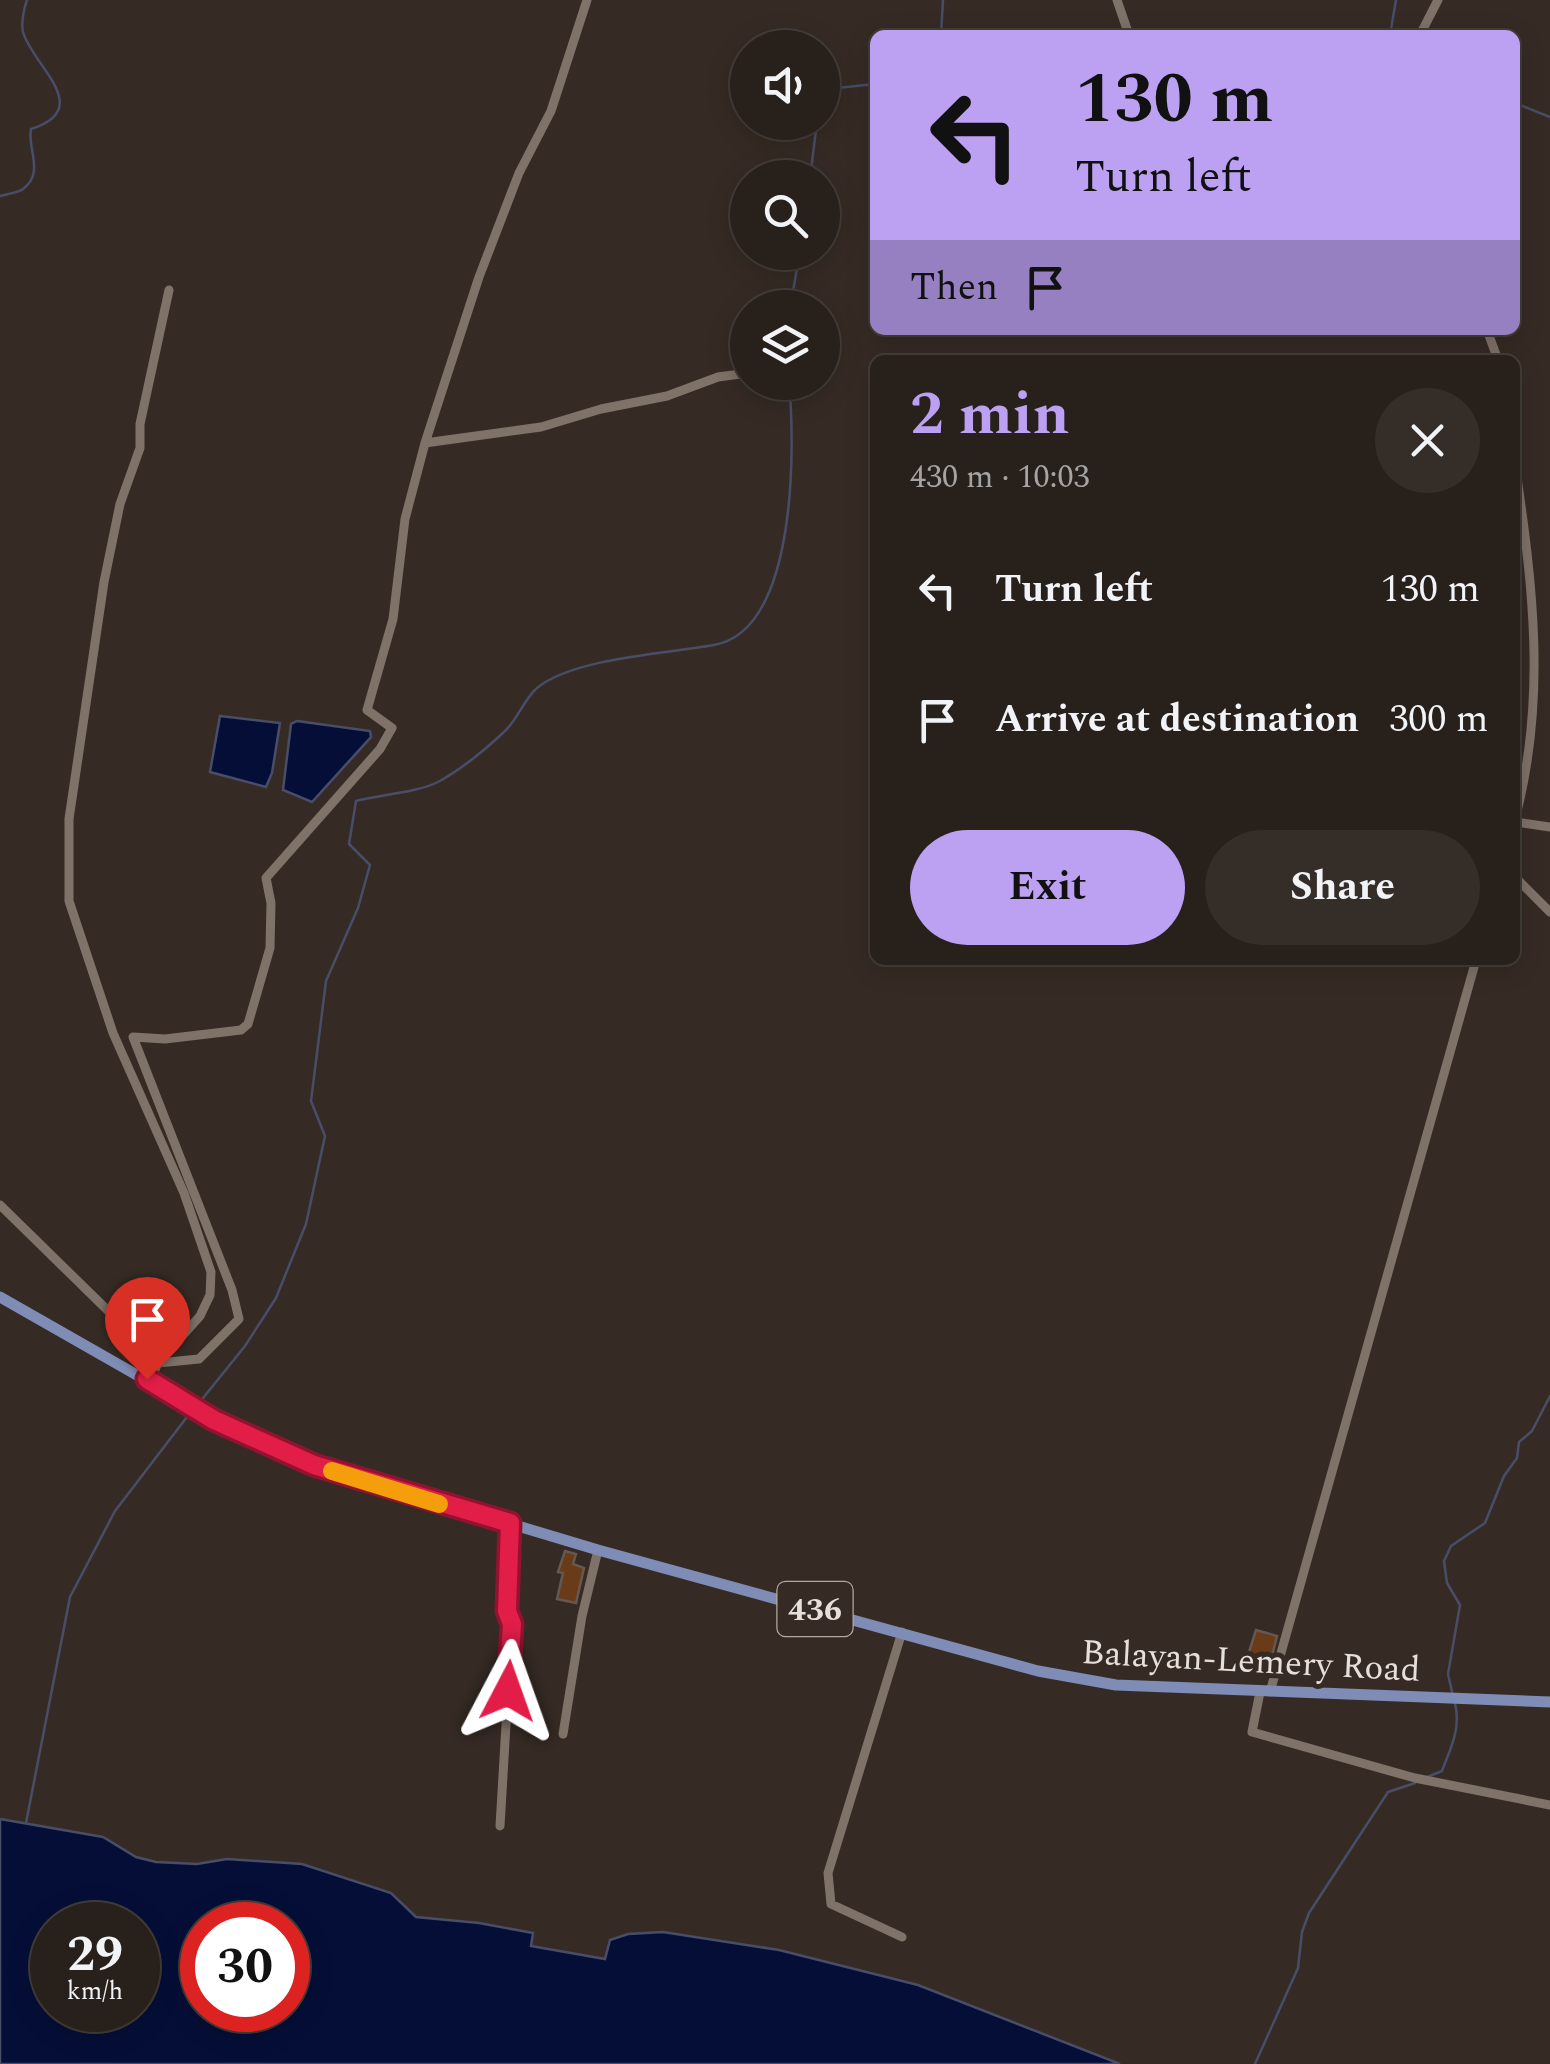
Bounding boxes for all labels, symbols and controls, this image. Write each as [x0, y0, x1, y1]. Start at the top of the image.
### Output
map controls [730, 30, 840, 400]
button: sound [730, 30, 840, 140]
text: 130 m [1075, 47, 1273, 153]
icon: left [910, 70, 1040, 200]
text: Turn left [1075, 143, 1252, 212]
button: search [730, 160, 840, 270]
text: Then [910, 259, 998, 317]
icon: arrive [1018, 260, 1073, 315]
button: layers [730, 290, 840, 400]
text: 2 min [910, 369, 1070, 461]
button: close [1375, 388, 1480, 493]
text: 430 m · 10:03 [910, 453, 1090, 502]
text: Turn left [995, 561, 1153, 619]
text: 130 m [1381, 561, 1480, 619]
icon: left [910, 563, 965, 618]
text: Arrive at destination [995, 691, 1359, 749]
text: 300 m [1389, 691, 1488, 749]
icon: arrive [910, 693, 965, 748]
button: Exit [910, 830, 1185, 945]
button: Share [1205, 830, 1480, 945]
pin [105, 1277, 190, 1380]
icon: arrive [120, 1292, 175, 1347]
road number: 436 [778, 1582, 852, 1636]
street label: Balayan-Lemery Road [1080, 1626, 1422, 1697]
position arrow [456, 1639, 560, 1743]
speed limit sign: 30 [180, 1902, 310, 2032]
text: 29 [67, 1917, 123, 1993]
text: km/h [67, 1973, 123, 2011]

